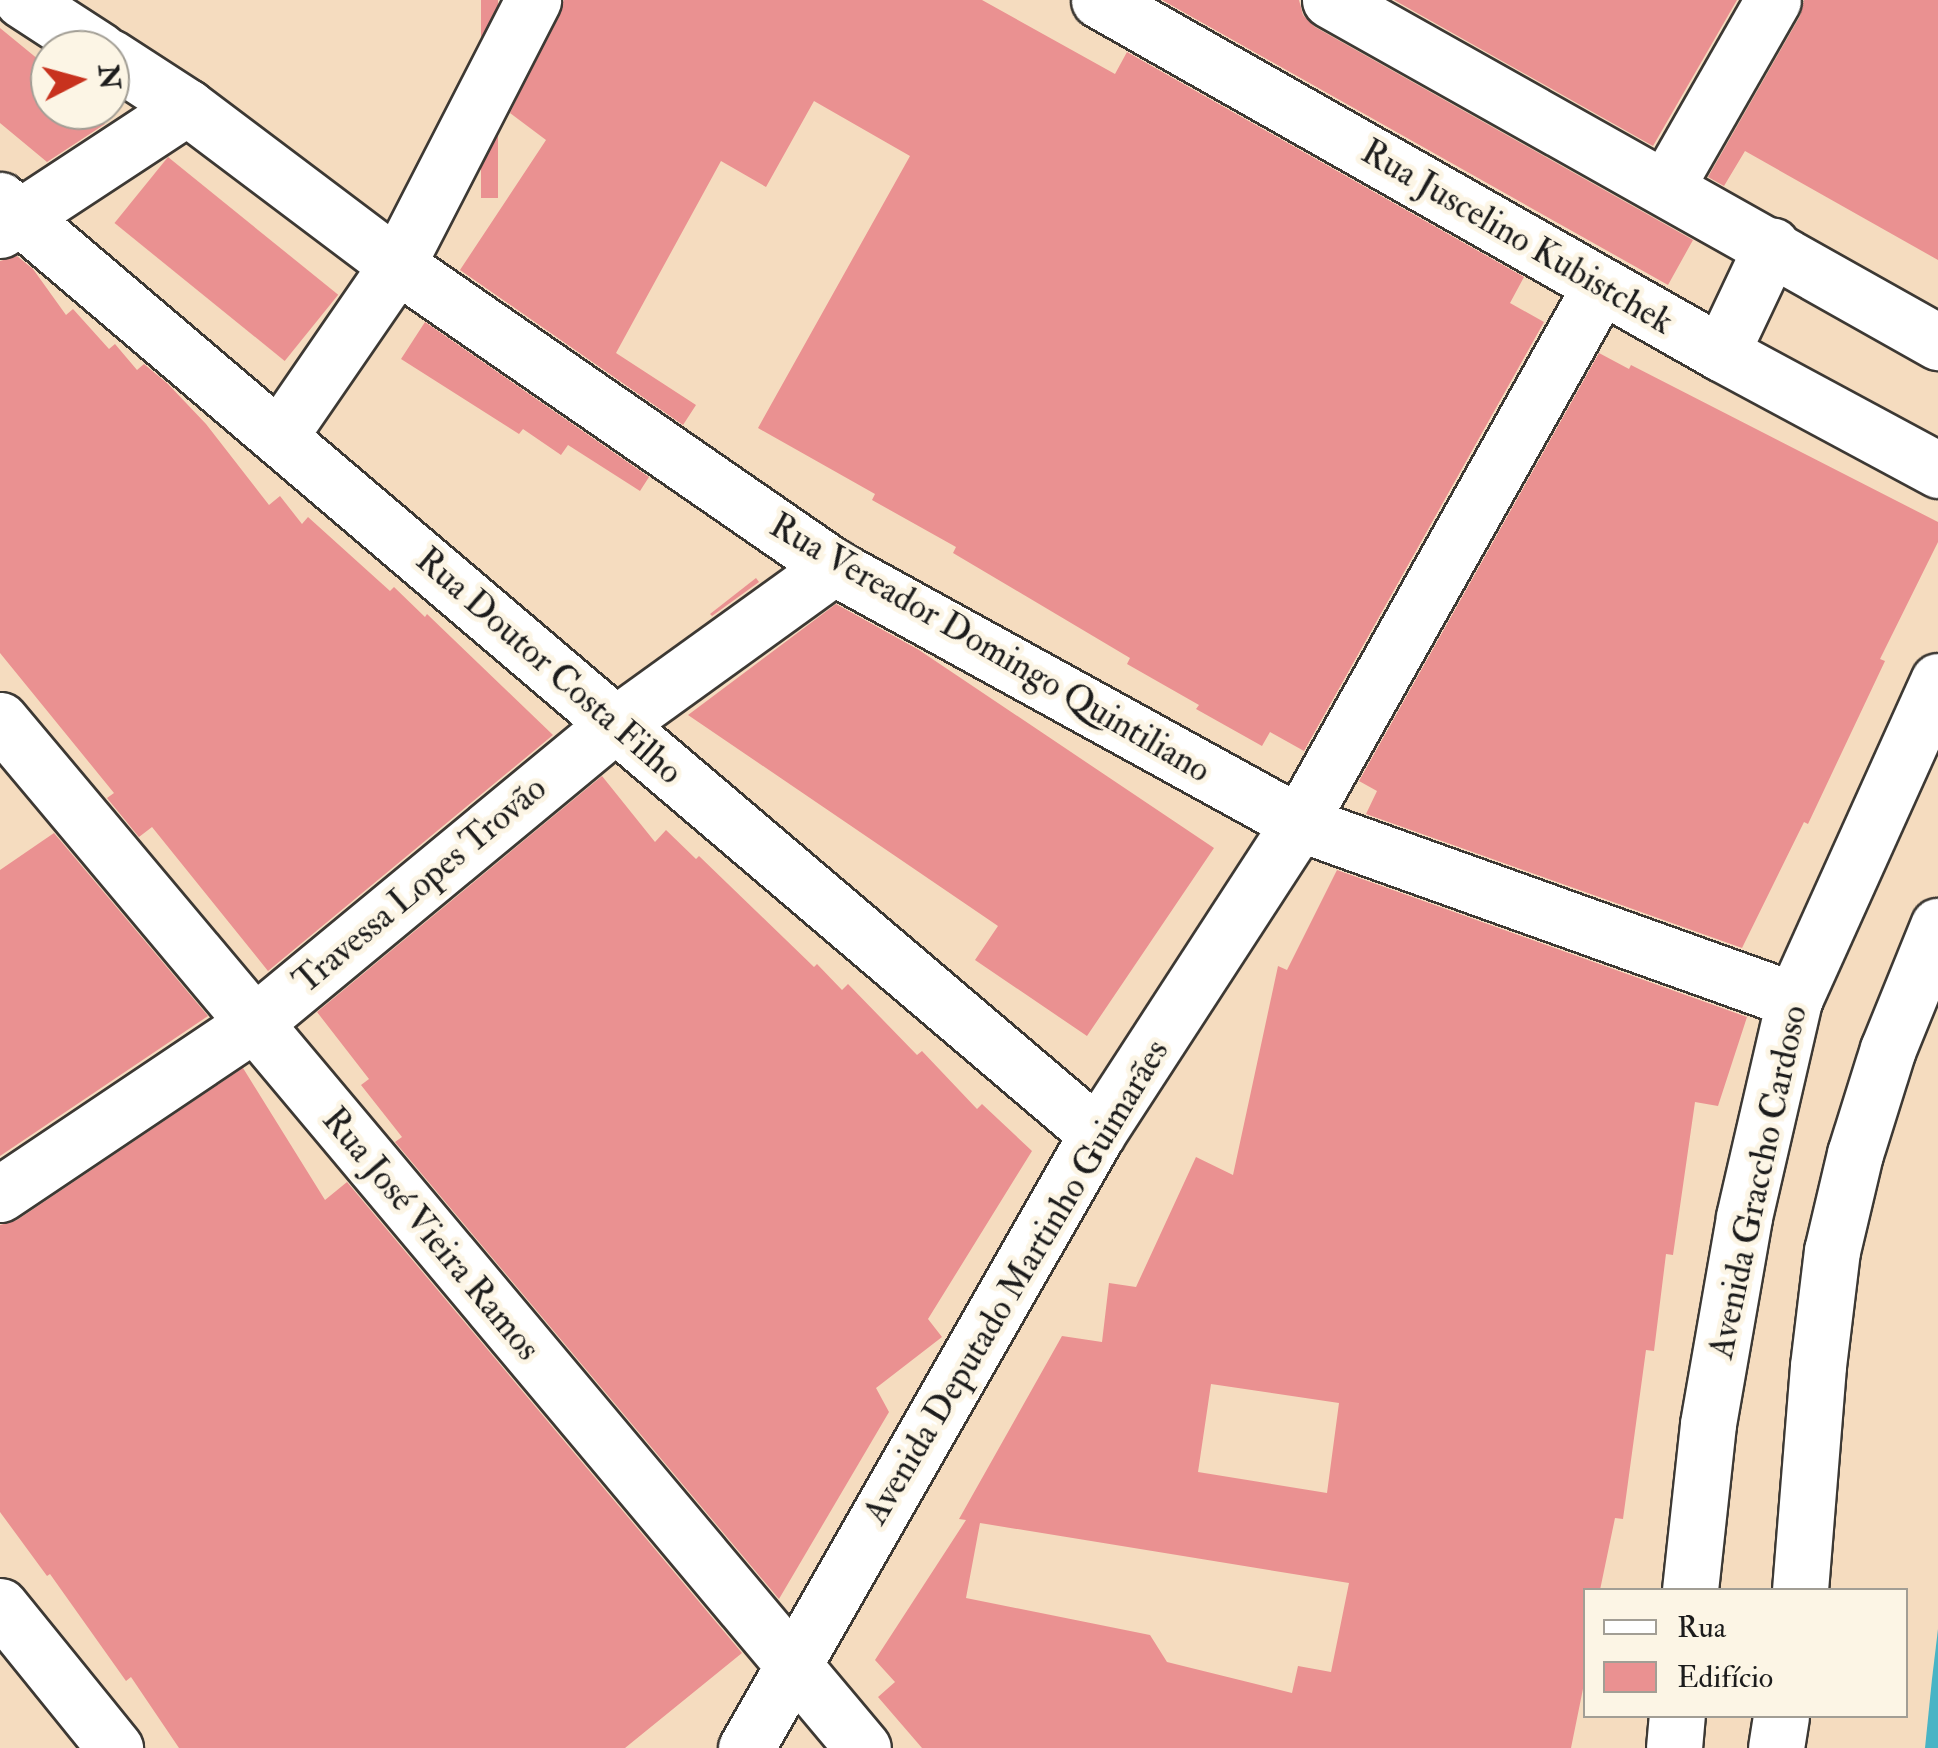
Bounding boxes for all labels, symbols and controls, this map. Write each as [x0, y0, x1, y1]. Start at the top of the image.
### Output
north arrow [30, 30, 130, 130]
text: N [90, 63, 127, 91]
street label: Rua Juscelino Kubistchek [1354, 131, 1680, 343]
street label: Rua Vereador Domingo Quintiliano [762, 504, 1218, 792]
street label: Rua Doutor Costa Filho [407, 539, 691, 793]
street label: Travessa Lopes Trovão [285, 767, 555, 1003]
street label: Avenida Graccho Cardoso [1700, 1002, 1816, 1362]
street label: Avenida Deputado Martinho Guimarães [854, 1032, 1178, 1532]
street label: Rua José Vieira Ramos [313, 1099, 549, 1369]
legend [1583, 1588, 1908, 1718]
text: Rua [1677, 1609, 1726, 1646]
text: Edifício [1677, 1659, 1773, 1696]

